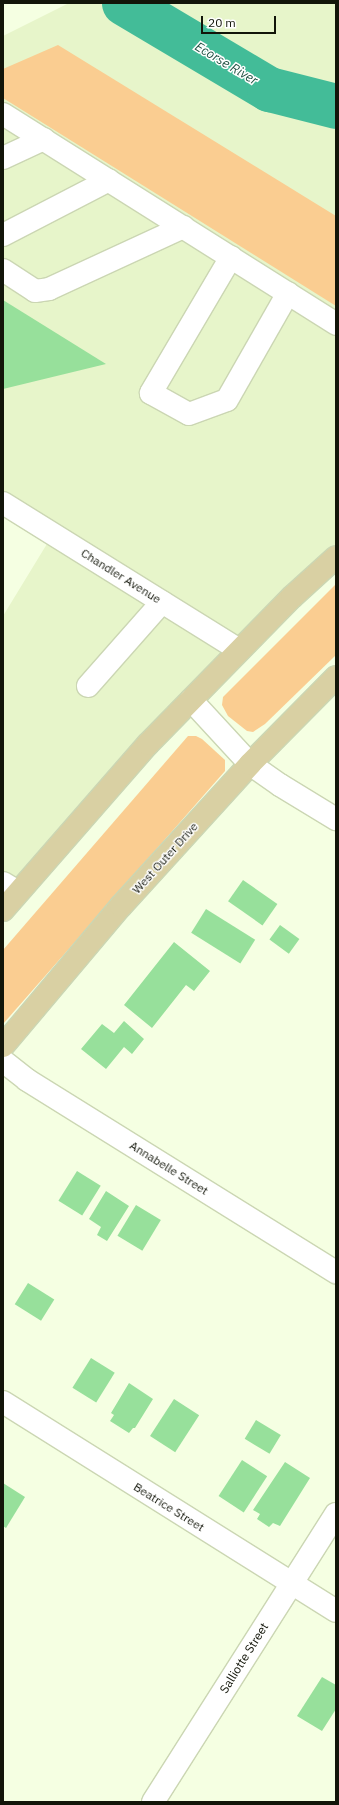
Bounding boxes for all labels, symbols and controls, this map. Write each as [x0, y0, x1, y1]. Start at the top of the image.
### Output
scale bar [203, 8, 278, 34]
text: 20 m [208, 15, 236, 30]
water label: Ecorse River [192, 39, 260, 89]
street label: Chandler Avenue [78, 546, 164, 606]
street label: West Outer Drive [129, 819, 201, 897]
street label: Annabelle Street [127, 1138, 211, 1198]
street label: Beatrice Street [131, 1479, 207, 1535]
street label: Salliotte Street [217, 1620, 271, 1696]

